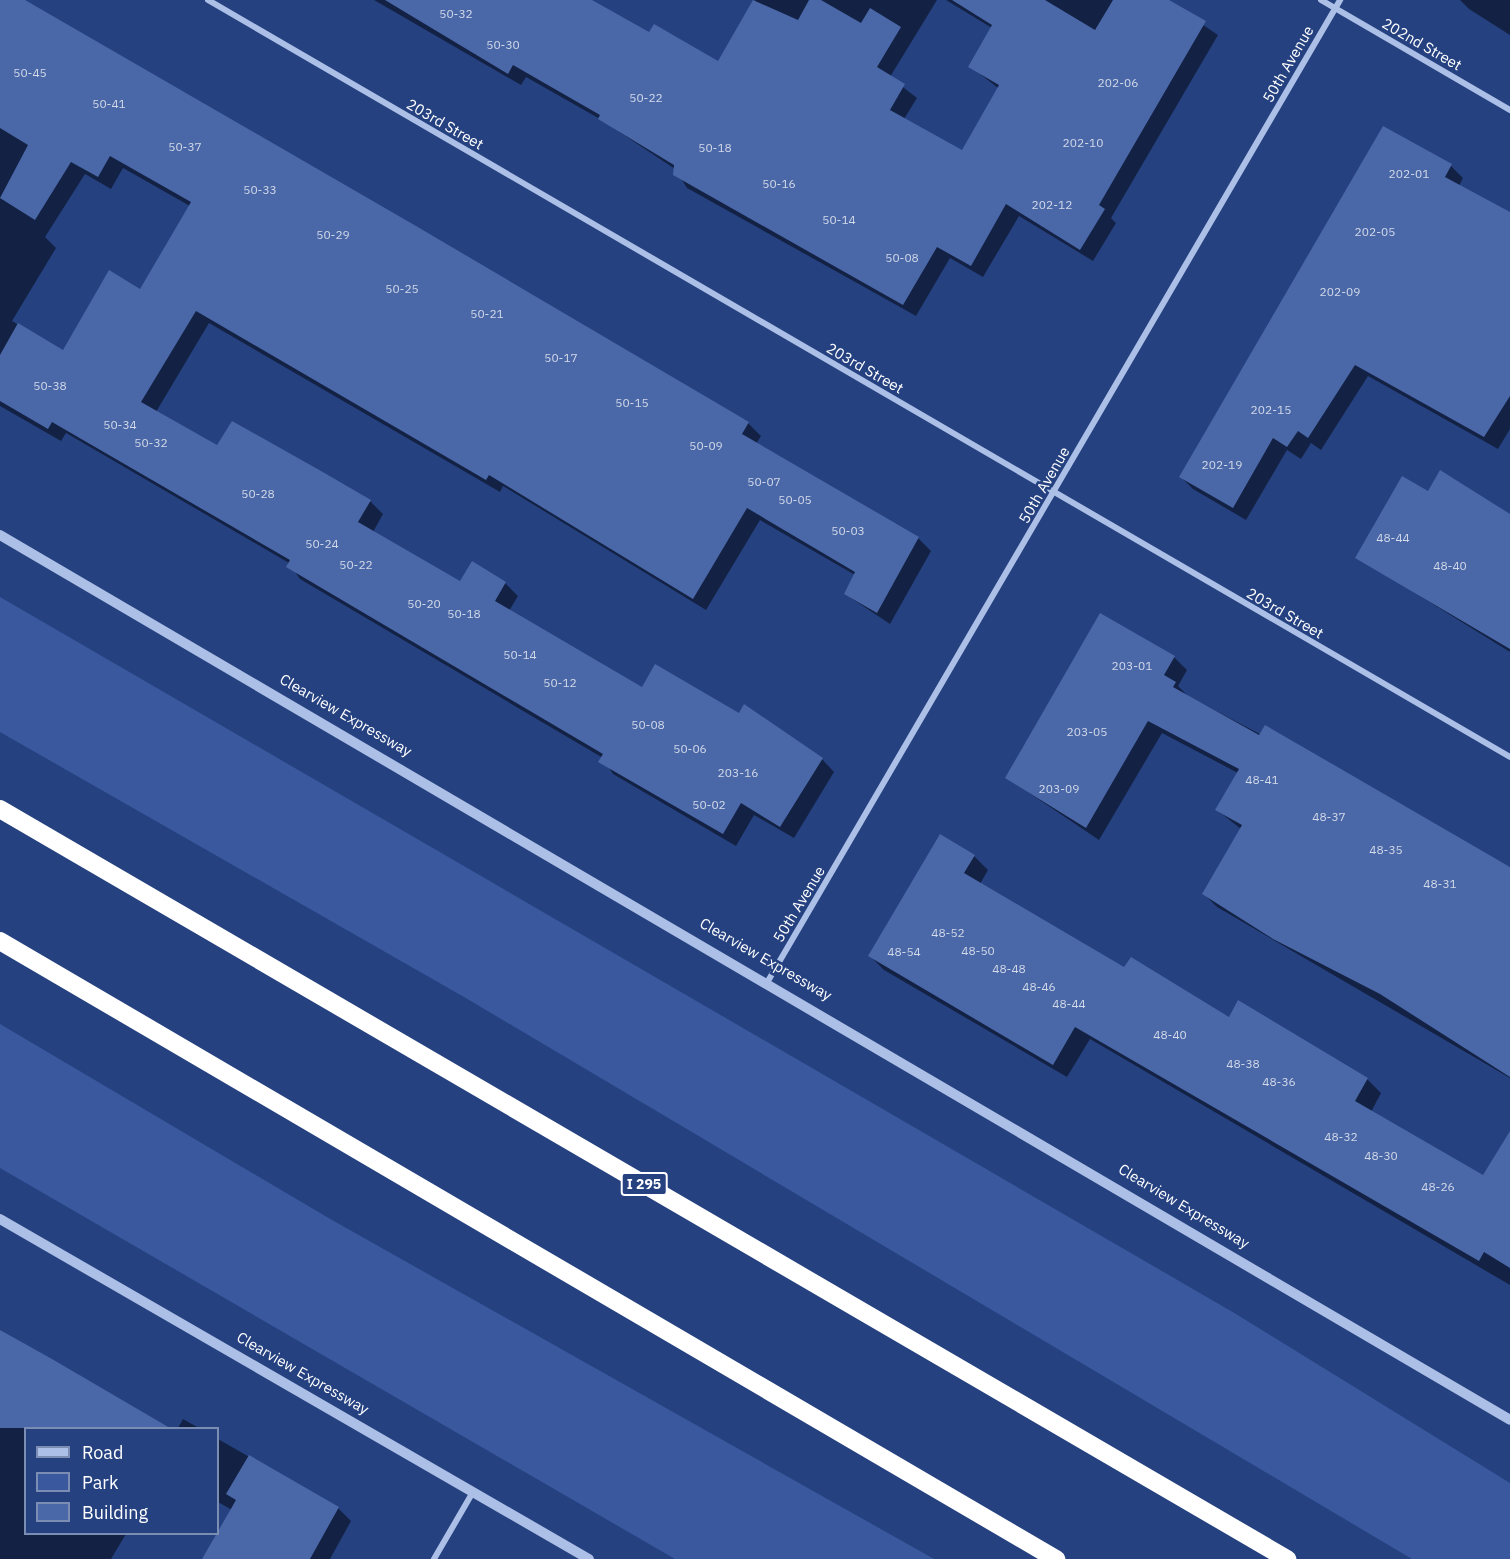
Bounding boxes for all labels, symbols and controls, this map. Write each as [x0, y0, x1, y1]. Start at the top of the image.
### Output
house number: 50-32 [439, 7, 473, 21]
street label: 202nd Street [1379, 14, 1465, 74]
street label: 50th Avenue [1259, 23, 1317, 105]
house number: 50-30 [486, 38, 520, 52]
house number: 50-45 [13, 66, 47, 80]
house number: 202-06 [1098, 76, 1138, 90]
house number: 50-22 [629, 91, 663, 105]
street label: 203rd Street [403, 95, 487, 153]
house number: 50-41 [92, 97, 126, 111]
house number: 202-10 [1063, 136, 1103, 150]
house number: 50-37 [168, 140, 202, 154]
house number: 50-18 [698, 141, 732, 155]
house number: 202-01 [1389, 167, 1429, 181]
house number: 50-16 [762, 177, 796, 191]
house number: 50-33 [243, 183, 277, 197]
house number: 202-12 [1032, 198, 1072, 212]
house number: 50-14 [822, 213, 856, 227]
house number: 202-05 [1355, 225, 1395, 239]
house number: 50-29 [316, 228, 350, 242]
house number: 50-08 [885, 251, 919, 265]
house number: 50-25 [385, 282, 419, 296]
house number: 202-09 [1320, 285, 1360, 299]
house number: 50-21 [470, 307, 504, 321]
street label: 203rd Street [823, 339, 907, 397]
house number: 50-17 [544, 351, 578, 365]
house number: 50-38 [33, 379, 67, 393]
house number: 50-15 [615, 396, 649, 410]
house number: 202-15 [1251, 403, 1291, 417]
house number: 50-34 [103, 418, 137, 432]
house number: 50-32 [134, 436, 168, 450]
house number: 50-09 [689, 439, 723, 453]
street label: 50th Avenue [1015, 444, 1073, 526]
house number: 202-19 [1202, 458, 1242, 472]
house number: 50-07 [747, 475, 781, 489]
house number: 50-28 [241, 487, 275, 501]
house number: 50-05 [778, 493, 812, 507]
house number: 50-03 [831, 524, 865, 538]
house number: 48-44 [1376, 531, 1410, 545]
house number: 50-24 [305, 537, 339, 551]
house number: 50-22 [339, 558, 373, 572]
house number: 48-40 [1433, 559, 1467, 573]
street label: 203rd Street [1243, 584, 1327, 642]
house number: 50-20 [407, 597, 441, 611]
house number: 50-18 [447, 607, 481, 621]
house number: 50-14 [503, 648, 537, 662]
house number: 203-01 [1112, 659, 1152, 673]
street label: Clearview Expressway [277, 670, 415, 760]
house number: 50-12 [543, 676, 577, 690]
house number: 50-08 [631, 718, 665, 732]
house number: 203-05 [1067, 725, 1107, 739]
house number: 50-06 [673, 742, 707, 756]
house number: 203-16 [718, 766, 758, 780]
house number: 48-41 [1245, 773, 1279, 787]
house number: 203-09 [1039, 782, 1079, 796]
house number: 50-02 [692, 798, 726, 812]
house number: 48-37 [1312, 810, 1346, 824]
house number: 48-35 [1369, 843, 1403, 857]
street label: 50th Avenue [769, 863, 829, 945]
house number: 48-31 [1423, 877, 1457, 891]
street label: Clearview Expressway [697, 914, 835, 1004]
house number: 48-52 [931, 926, 965, 940]
house number: 48-50 [961, 944, 995, 958]
house number: 48-54 [887, 945, 921, 959]
house number: 48-48 [992, 962, 1026, 976]
house number: 48-46 [1022, 980, 1056, 994]
house number: 48-44 [1052, 997, 1086, 1011]
house number: 48-40 [1153, 1028, 1187, 1042]
house number: 48-38 [1226, 1057, 1260, 1071]
house number: 48-36 [1262, 1075, 1296, 1089]
house number: 48-32 [1324, 1130, 1358, 1144]
house number: 48-30 [1364, 1149, 1398, 1163]
street label: Clearview Expressway [1115, 1160, 1253, 1252]
road number: I 295 [620, 1173, 668, 1195]
house number: 48-26 [1421, 1180, 1455, 1194]
street label: Clearview Expressway [234, 1328, 372, 1418]
legend [24, 1427, 219, 1535]
text: Road [82, 1441, 123, 1464]
text: Park [82, 1471, 118, 1494]
text: Building [82, 1501, 148, 1524]

